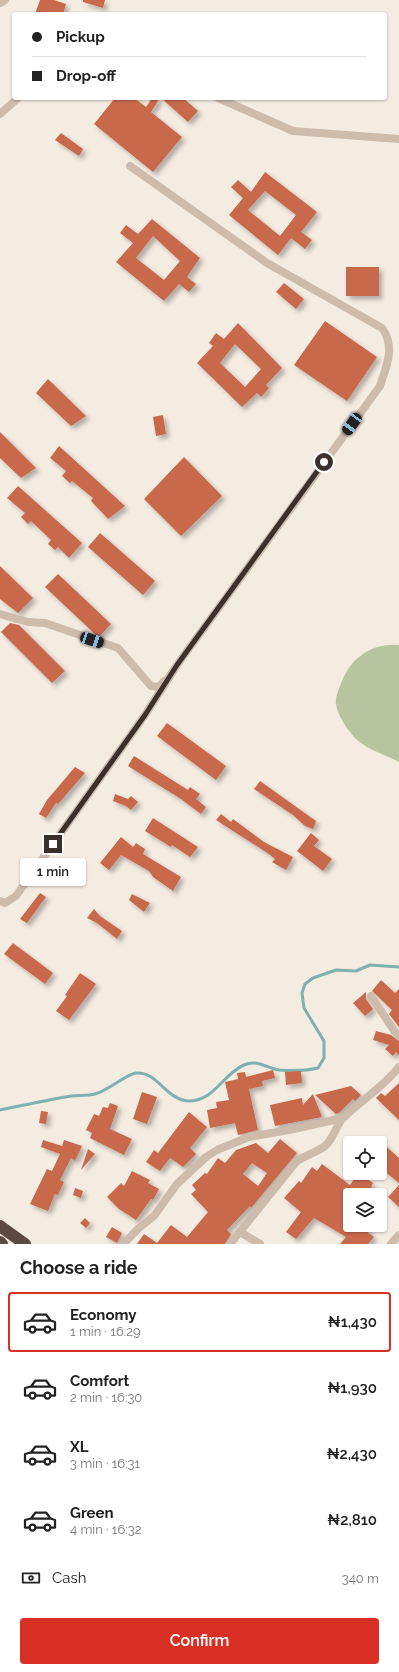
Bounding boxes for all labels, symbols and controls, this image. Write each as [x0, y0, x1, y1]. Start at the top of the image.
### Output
text: Pickup [56, 28, 105, 46]
text: Drop-off [56, 67, 116, 85]
car [340, 411, 364, 437]
route start [315, 453, 333, 471]
car [79, 631, 105, 649]
route end [44, 835, 62, 853]
callout: 1 min [20, 858, 86, 886]
text: 1 min [37, 864, 69, 879]
map controls [343, 1136, 387, 1232]
button: locate [343, 1136, 387, 1180]
button: layers [343, 1188, 387, 1232]
text: Choose a ride [20, 1257, 138, 1278]
icon: car [22, 1304, 58, 1340]
text: Economy [70, 1306, 137, 1324]
text: ₦1,430 [328, 1313, 377, 1331]
text: 1 min · 16:29 [70, 1324, 141, 1339]
icon: car [22, 1370, 58, 1406]
text: Comfort [70, 1372, 129, 1390]
text: ₦1,930 [327, 1379, 377, 1397]
text: 2 min · 16:30 [70, 1390, 142, 1405]
icon: car [22, 1436, 58, 1472]
text: XL [70, 1438, 88, 1456]
text: ₦2,430 [327, 1445, 377, 1463]
text: 3 min · 16:31 [70, 1456, 140, 1471]
icon: car [22, 1502, 58, 1538]
text: Green [70, 1504, 114, 1522]
text: ₦2,810 [327, 1511, 377, 1529]
text: 4 min · 16:32 [70, 1522, 141, 1537]
icon: cash [20, 1567, 42, 1589]
text: Cash [52, 1569, 86, 1587]
text: 340 m [342, 1571, 379, 1586]
button: Confirm [20, 1618, 379, 1664]

